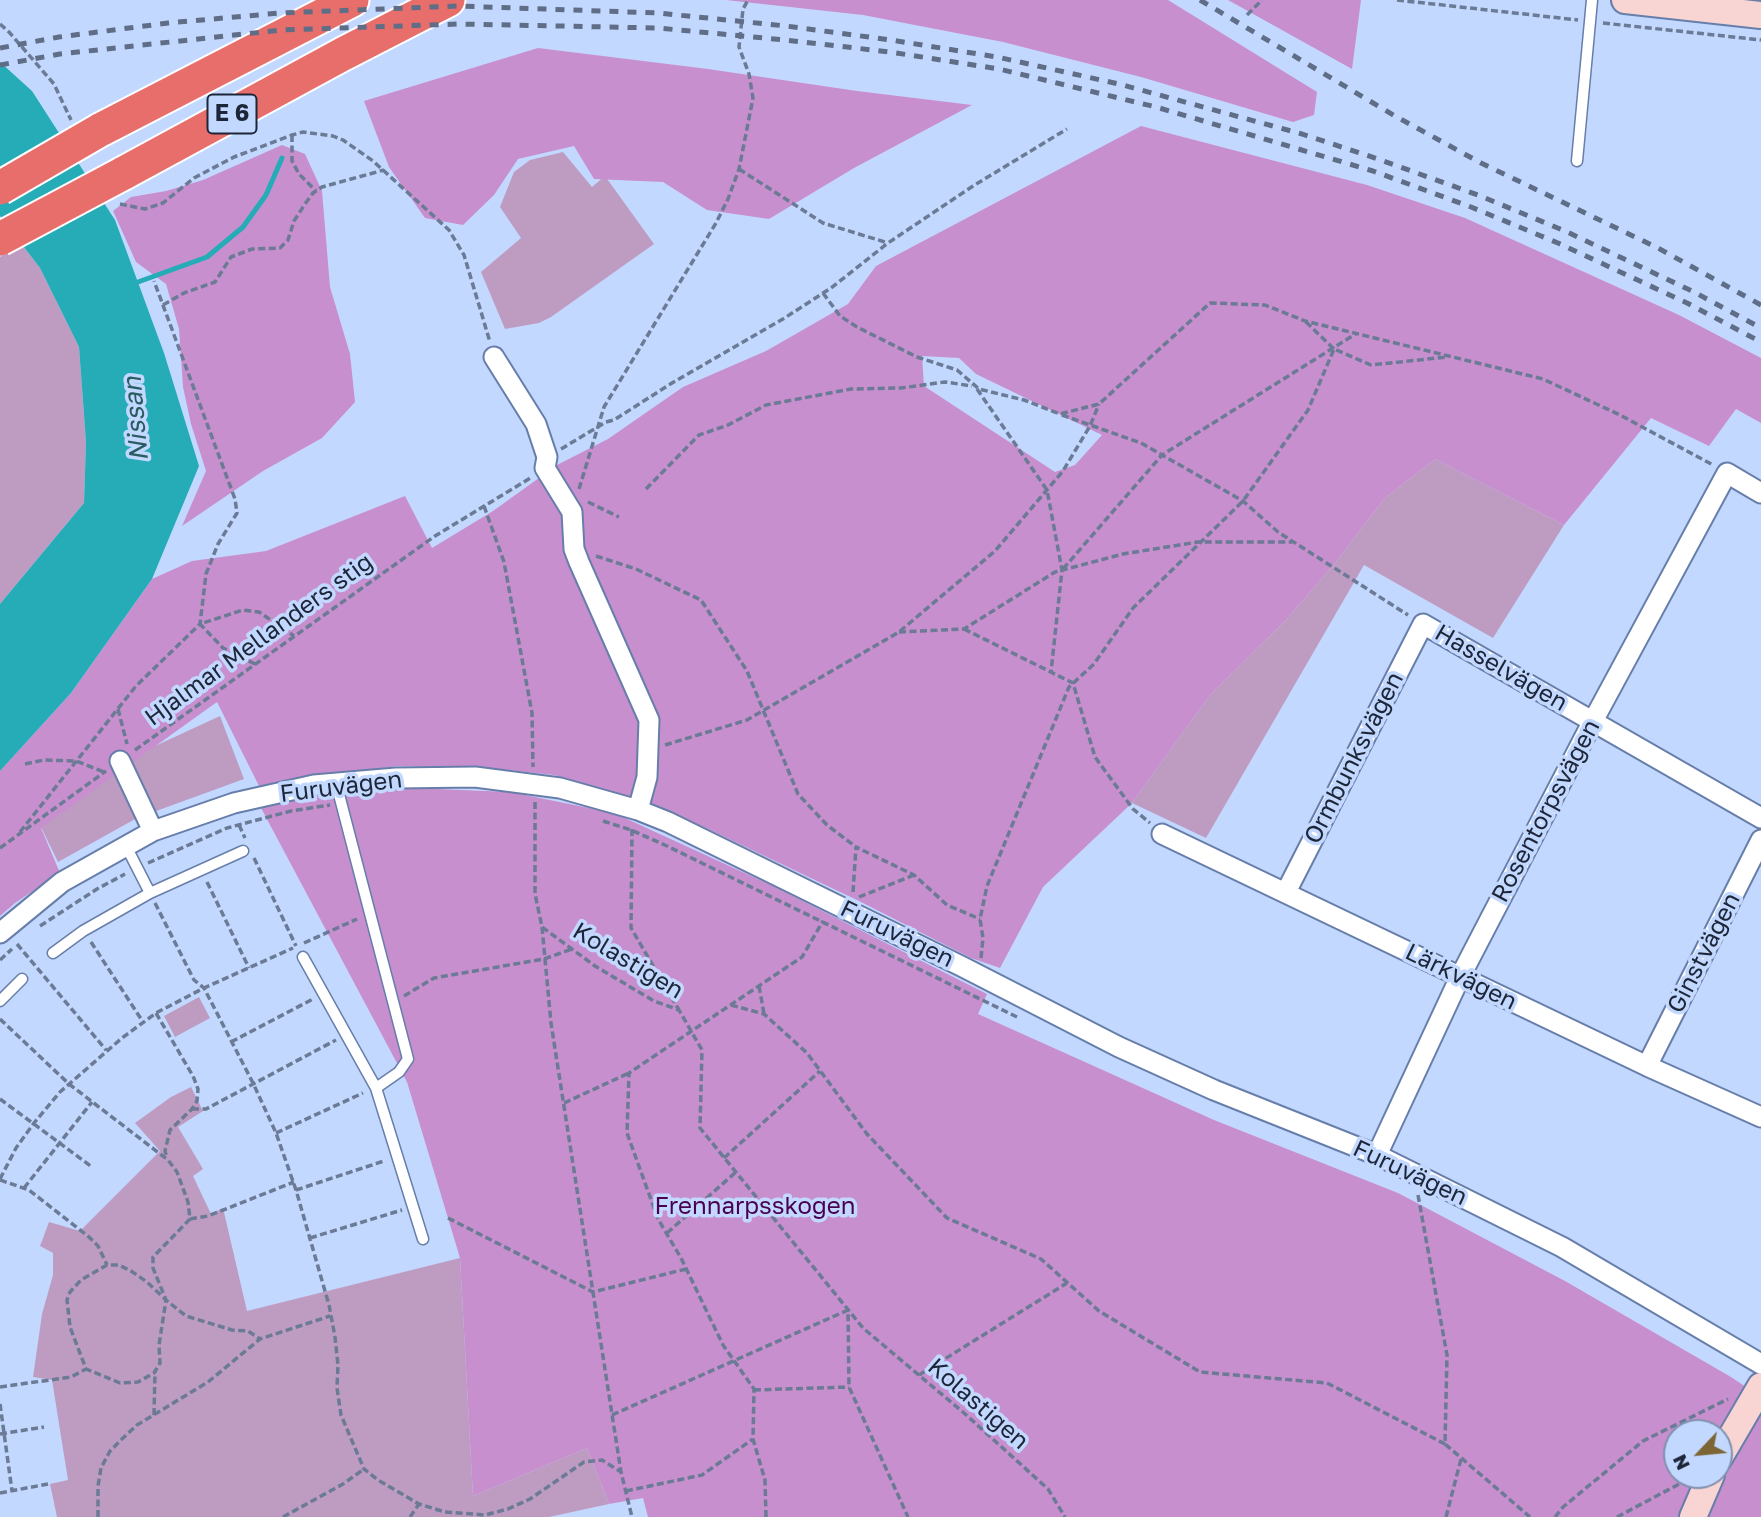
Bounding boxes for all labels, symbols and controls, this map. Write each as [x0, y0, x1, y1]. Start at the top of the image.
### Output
road number: E 6 [208, 94, 256, 134]
water label: Nissan [117, 375, 155, 463]
street label: Hjalmar Mellanders stig [139, 548, 379, 732]
street label: Hasselvägen [1430, 618, 1572, 718]
street label: Ormbunksvägen [1298, 667, 1410, 849]
street label: Rosentorpsvägen [1486, 715, 1606, 907]
street label: Furuvägen [278, 765, 404, 809]
street label: Ginstvägen [1661, 888, 1747, 1018]
street label: Furuvägen [836, 894, 958, 974]
street label: Kolastigen [567, 917, 689, 1005]
street label: Lärkvägen [1400, 938, 1522, 1016]
street label: Furuvägen [1348, 1134, 1472, 1212]
park label: Frennarpsskogen [655, 1192, 855, 1220]
street label: Kolastigen [922, 1352, 1034, 1456]
north arrow [1663, 1419, 1733, 1489]
text: N [1667, 1451, 1694, 1474]

